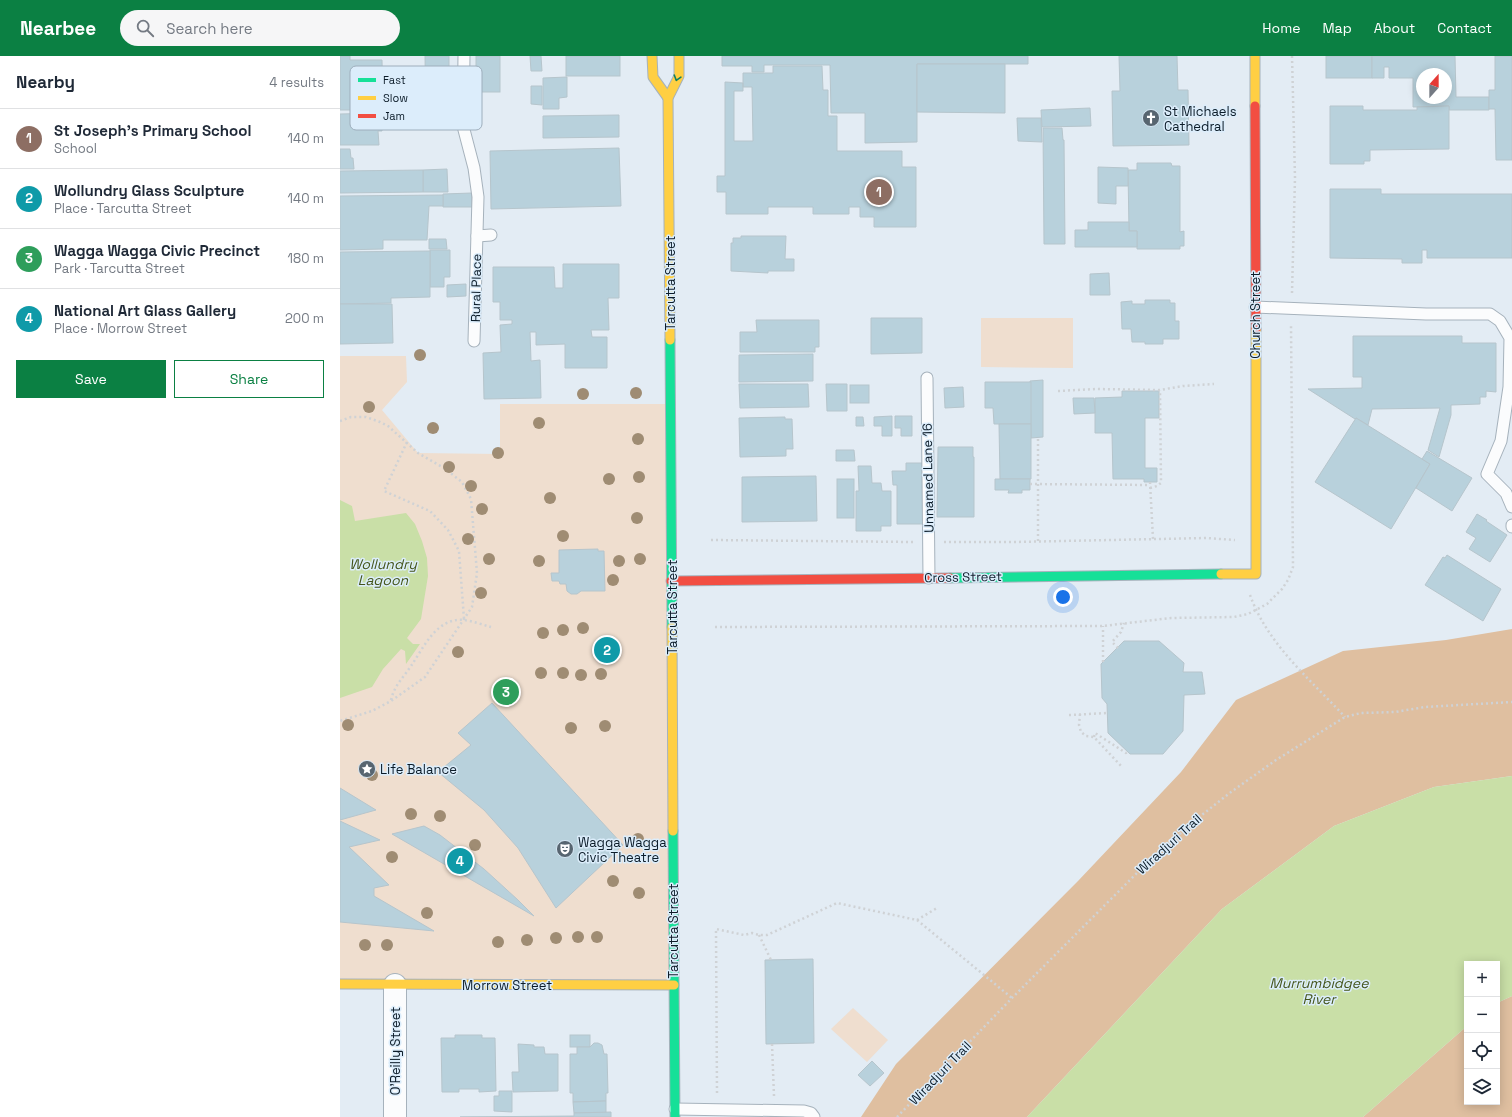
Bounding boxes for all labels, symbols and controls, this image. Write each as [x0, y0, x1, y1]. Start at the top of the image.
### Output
search box [120, 10, 400, 46]
text: Nearbee [20, 16, 96, 41]
icon: search [134, 17, 156, 39]
text: Search here [166, 19, 253, 38]
text: Home [1262, 19, 1300, 37]
text: Map [1322, 19, 1352, 37]
text: About [1374, 19, 1415, 37]
text: Contact [1437, 19, 1492, 37]
legend [350, 66, 482, 130]
north arrow [1416, 68, 1452, 104]
text: Nearby [16, 71, 75, 93]
text: Fast [383, 73, 406, 87]
text: 4 results [269, 74, 324, 91]
one-way arrow [673, 74, 682, 81]
text: Slow [383, 91, 408, 105]
place label: St Michaels Cathedral [1164, 103, 1237, 135]
church icon: St Michaels Cathedral [1141, 108, 1161, 128]
text: Jam [383, 109, 405, 123]
text: St Joseph's Primary School [54, 121, 251, 140]
text: 1 [26, 130, 32, 147]
text: 140 m [288, 130, 324, 147]
text: School [54, 140, 97, 157]
pin: 1 [866, 177, 892, 207]
text: Wollundry Glass Sculpture [54, 181, 245, 200]
text: 2 [25, 190, 33, 207]
text: 140 m [288, 190, 324, 207]
text: Place · Tarcutta Street [54, 200, 192, 217]
street label: Tarcutta Street [662, 235, 679, 331]
text: Wagga Wagga Civic Precinct [54, 241, 260, 260]
text: 3 [25, 250, 33, 267]
text: 180 m [288, 250, 324, 267]
street label: Rural Place [467, 254, 485, 322]
text: Park · Tarcutta Street [54, 260, 185, 277]
street label: Church Street [1247, 271, 1264, 359]
text: National Art Glass Gallery [54, 301, 236, 320]
text: 4 [25, 310, 33, 327]
text: 200 m [285, 310, 324, 327]
text: Place · Morrow Street [54, 320, 187, 337]
button: Save [16, 360, 166, 398]
button: Share [174, 360, 324, 398]
street label: Unnamed Lane 16 [919, 423, 937, 533]
water label: Wollundry Lagoon [349, 555, 418, 589]
street label: Tarcutta Street [664, 559, 681, 655]
street label: Cross Street [924, 568, 1002, 586]
your location [1053, 587, 1073, 607]
pin: 2 [594, 635, 620, 665]
pin: 3 [493, 677, 519, 707]
place icon: Life Balance [357, 759, 377, 779]
place label: Life Balance [380, 761, 457, 778]
street label: Wiradjuri Trail [1133, 810, 1205, 878]
place label: Wagga Wagga Civic Theatre [578, 834, 667, 866]
theatre icon: Wagga Wagga Civic Theatre [555, 839, 575, 859]
pin: 4 [447, 846, 473, 876]
street label: Tarcutta Street [665, 883, 682, 979]
map controls [1464, 961, 1500, 1105]
button: + [1464, 961, 1500, 997]
water label: Murrumbidgee River [1270, 974, 1369, 1008]
street label: Morrow Street [462, 977, 552, 994]
button: − [1464, 997, 1500, 1033]
street label: O'Reilly Street [387, 1007, 404, 1095]
button: locate [1464, 1033, 1500, 1069]
street label: Wiradjuri Trail [905, 1037, 975, 1109]
button: layers [1464, 1069, 1500, 1105]

